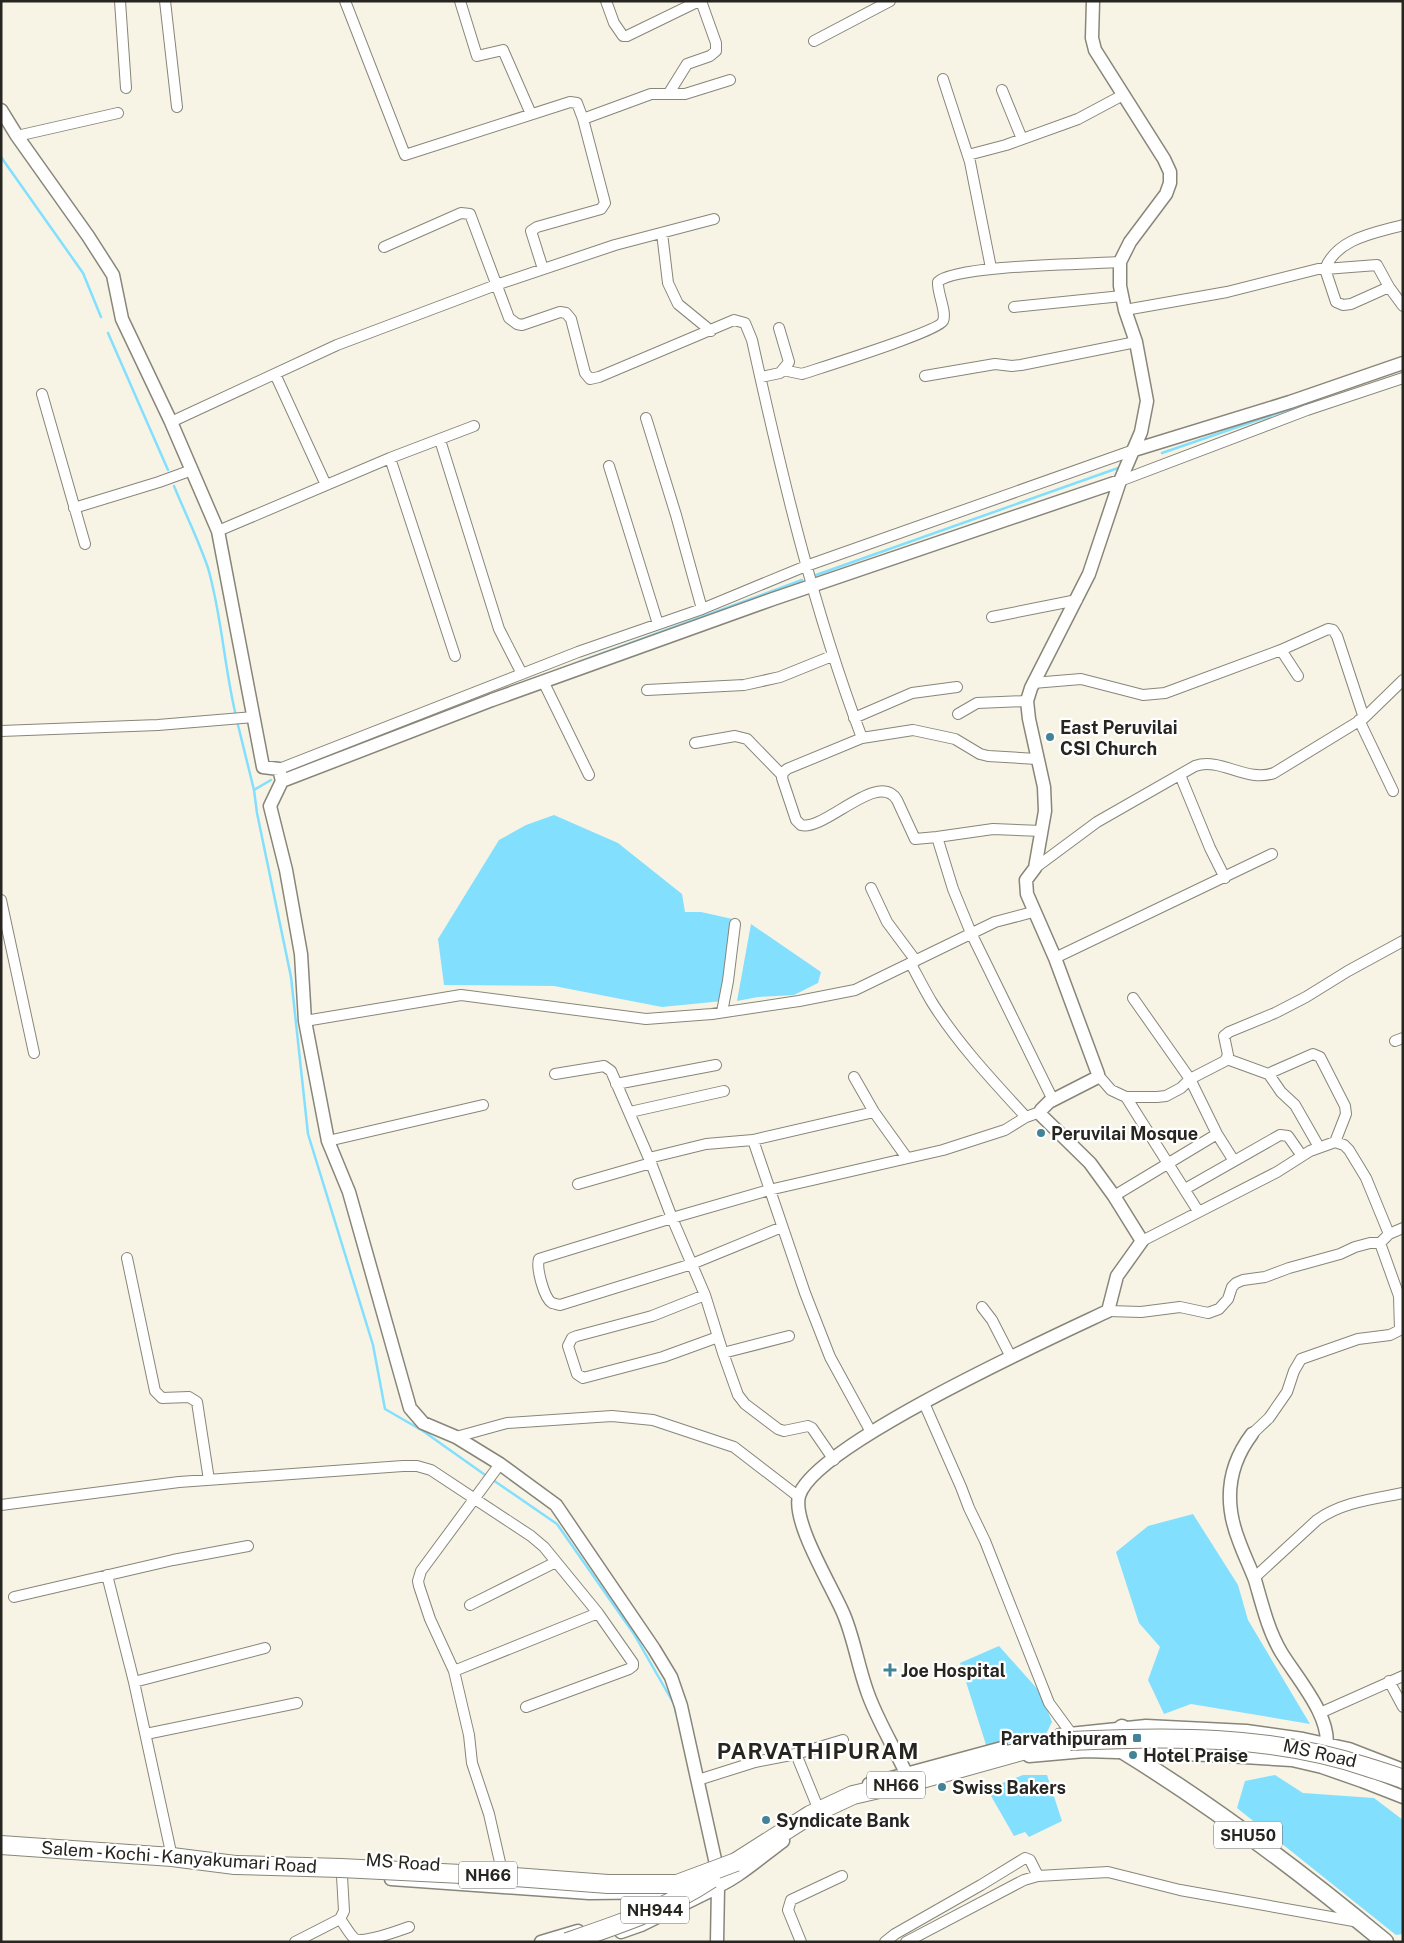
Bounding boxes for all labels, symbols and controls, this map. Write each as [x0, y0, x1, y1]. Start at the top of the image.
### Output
place label: East Peruvilai CSI Church [1060, 717, 1177, 759]
marker: East Peruvilai CSI Church [1044, 731, 1056, 743]
place label: Peruvilai Mosque [1051, 1123, 1198, 1144]
marker: Peruvilai Mosque [1035, 1127, 1047, 1139]
place label: Joe Hospital [901, 1660, 1006, 1681]
marker: Joe Hospital [883, 1663, 897, 1677]
place label: Parvathipuram [1001, 1728, 1127, 1749]
marker: Parvathipuram [1131, 1732, 1143, 1744]
street label: MS Road [1281, 1734, 1359, 1772]
district label: PARVATHIPURAM [717, 1738, 919, 1764]
place label: Hotel Praise [1143, 1745, 1248, 1766]
marker: Hotel Praise [1127, 1749, 1139, 1761]
road number: NH66 [867, 1772, 925, 1798]
place label: Swiss Bakers [952, 1777, 1066, 1798]
marker: Swiss Bakers [936, 1781, 948, 1793]
place label: Syndicate Bank [776, 1810, 911, 1831]
marker: Syndicate Bank [760, 1814, 772, 1826]
road number: SHU50 [1214, 1822, 1282, 1848]
street label: Salem - Kochi - Kanyakumari Road [40, 1837, 318, 1877]
street label: MS Road [365, 1849, 441, 1875]
road number: NH66 [459, 1862, 517, 1888]
road number: NH944 [621, 1896, 689, 1924]

